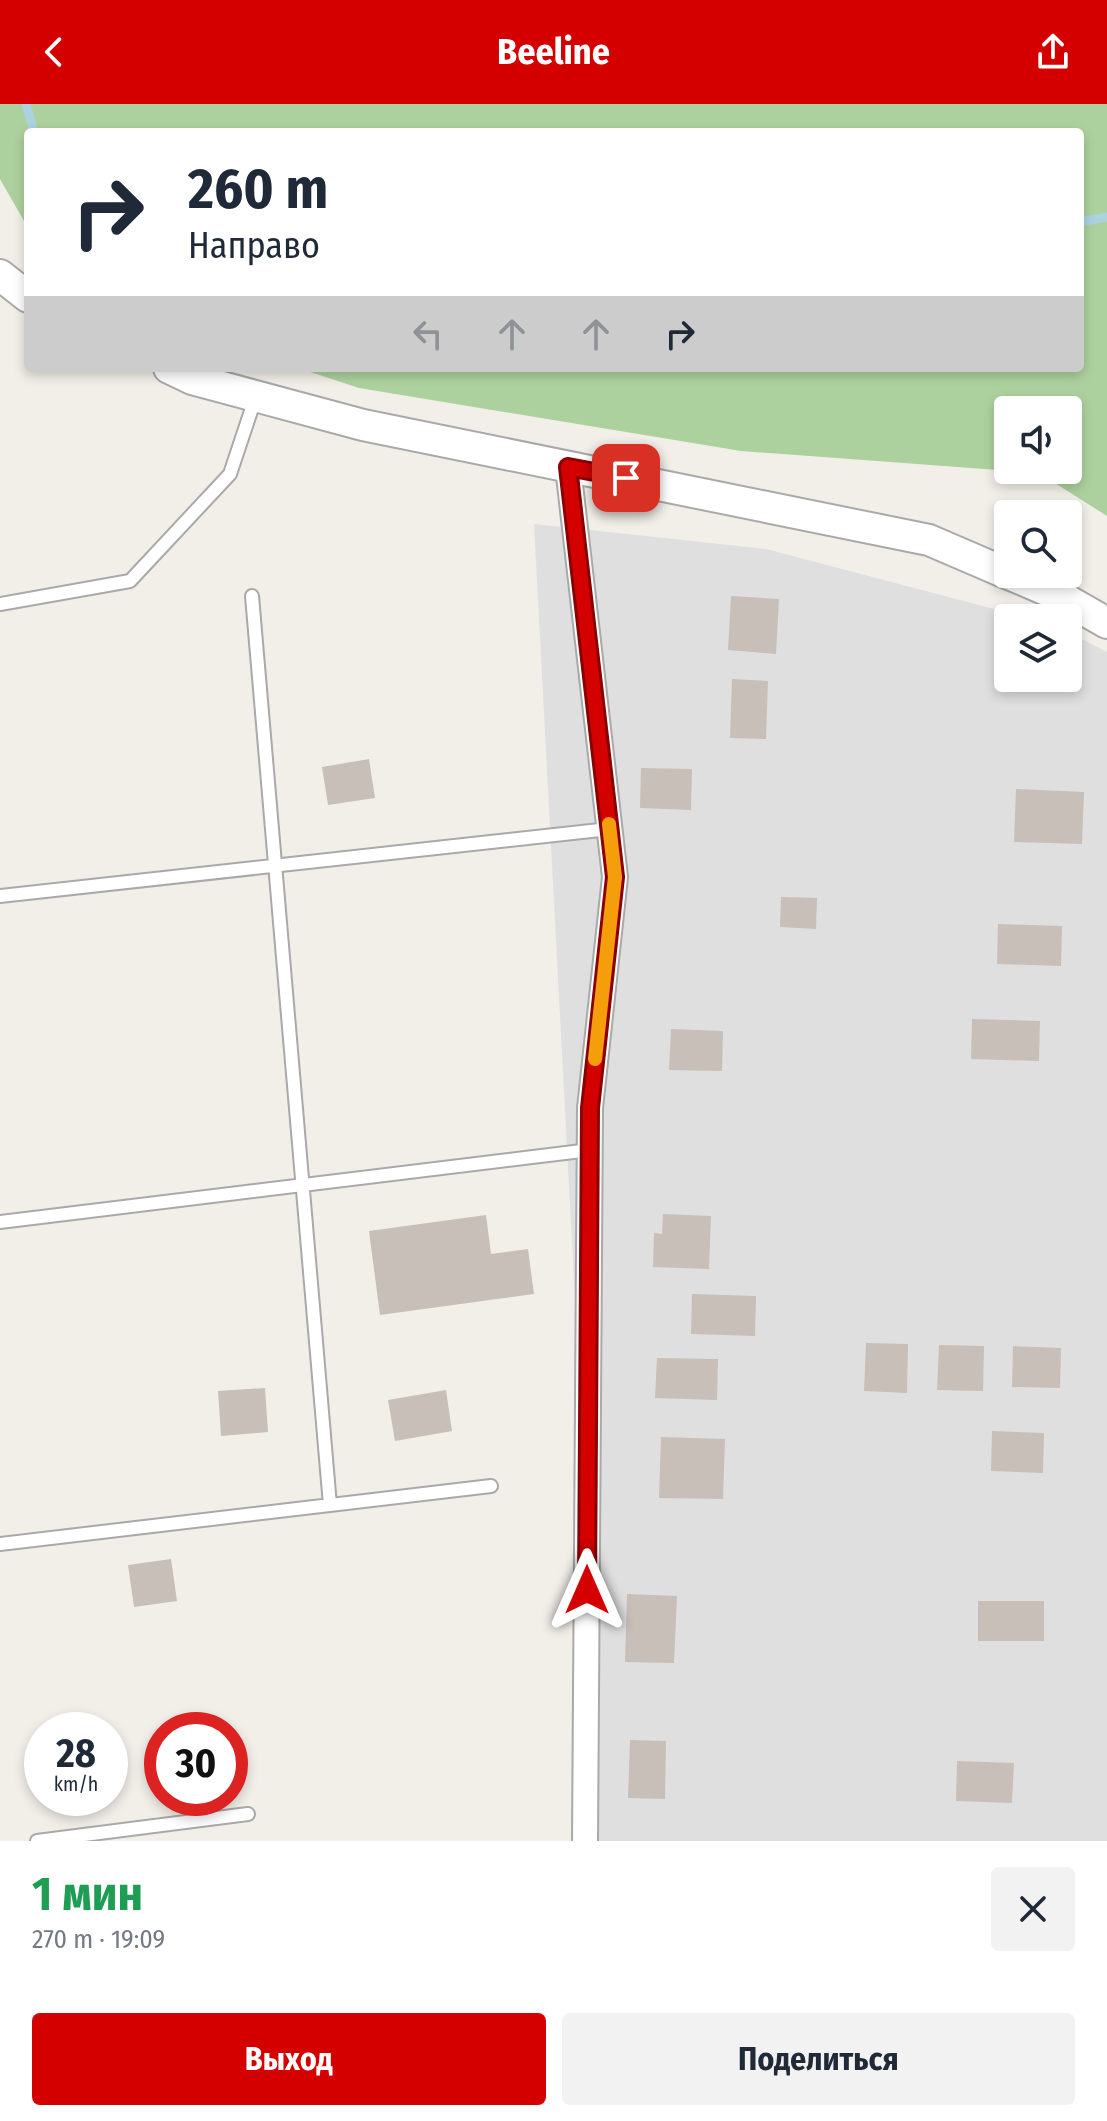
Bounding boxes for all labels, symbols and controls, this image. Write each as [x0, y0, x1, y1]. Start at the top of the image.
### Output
icon: back [32, 30, 76, 74]
text: Beeline [497, 30, 610, 74]
icon: share [1031, 30, 1075, 74]
text: 260 m [188, 156, 328, 223]
icon: right [56, 160, 160, 264]
text: Направо [188, 224, 320, 268]
icon: left [406, 312, 450, 356]
icon: ahead [490, 312, 534, 356]
icon: ahead [574, 312, 618, 356]
icon: right [658, 312, 702, 356]
map controls [994, 396, 1082, 692]
button: sound [994, 396, 1082, 484]
pin [592, 444, 660, 512]
icon: arrive [604, 456, 648, 500]
button: search [994, 500, 1082, 588]
button: layers [994, 604, 1082, 692]
position arrow [545, 1548, 629, 1632]
speed limit sign: 30 [144, 1712, 248, 1816]
text: 28 [56, 1730, 96, 1778]
text: km/h [54, 1772, 98, 1796]
text: 1 мин [32, 1865, 143, 1923]
button: close [991, 1867, 1075, 1951]
text: 270 m · 19:09 [32, 1924, 165, 1955]
button: Выход [32, 2013, 546, 2105]
button: Поделиться [562, 2013, 1075, 2105]

